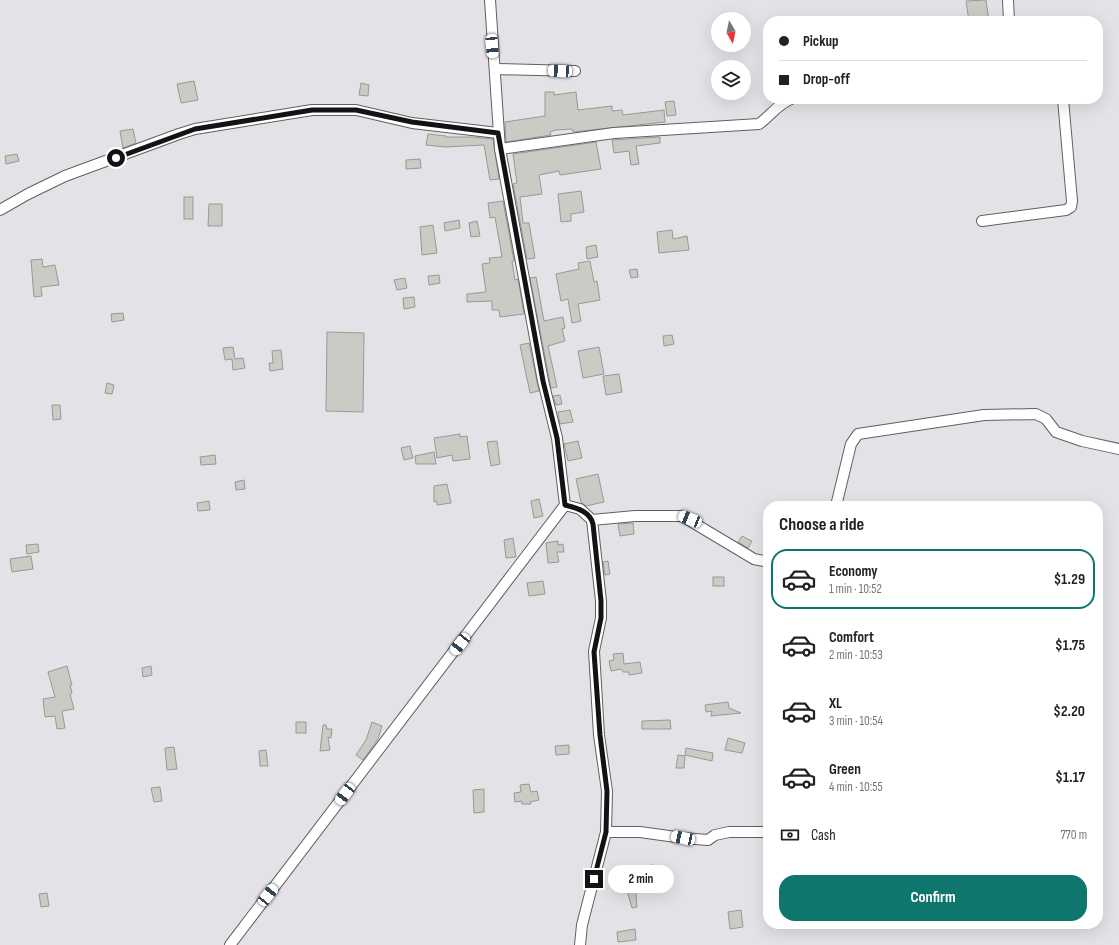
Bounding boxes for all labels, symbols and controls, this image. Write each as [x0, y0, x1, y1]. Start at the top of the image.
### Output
north arrow [711, 12, 751, 52]
map controls [711, 12, 751, 100]
text: Pickup [803, 32, 839, 51]
car [485, 34, 499, 58]
button: layers [711, 60, 751, 100]
car [548, 64, 572, 78]
text: Drop-off [803, 70, 850, 89]
route start [107, 149, 125, 167]
car [677, 509, 703, 529]
text: Choose a ride [779, 514, 864, 535]
icon: car [781, 561, 817, 597]
text: Economy [829, 562, 878, 581]
text: $1.29 [1054, 570, 1085, 589]
text: 1 min · 10:52 [829, 581, 882, 597]
icon: car [781, 627, 817, 663]
text: Comfort [829, 628, 874, 647]
car [448, 631, 472, 657]
text: $1.75 [1055, 636, 1085, 655]
text: 2 min · 10:53 [829, 647, 883, 663]
icon: car [781, 693, 817, 729]
text: XL [829, 694, 842, 713]
text: $2.20 [1053, 702, 1085, 721]
text: 3 min · 10:54 [829, 713, 883, 729]
icon: car [781, 759, 817, 795]
text: Green [829, 760, 861, 779]
text: $1.17 [1055, 768, 1085, 787]
text: 4 min · 10:55 [829, 779, 883, 795]
car [333, 781, 357, 807]
icon: cash [779, 824, 801, 846]
text: Cash [811, 826, 836, 845]
text: 770 m [1060, 827, 1087, 843]
car [670, 830, 696, 846]
callout: 2 min [608, 865, 674, 893]
route end [585, 870, 603, 888]
text: 2 min [629, 871, 653, 887]
button: Confirm [779, 875, 1087, 921]
car [256, 882, 280, 908]

